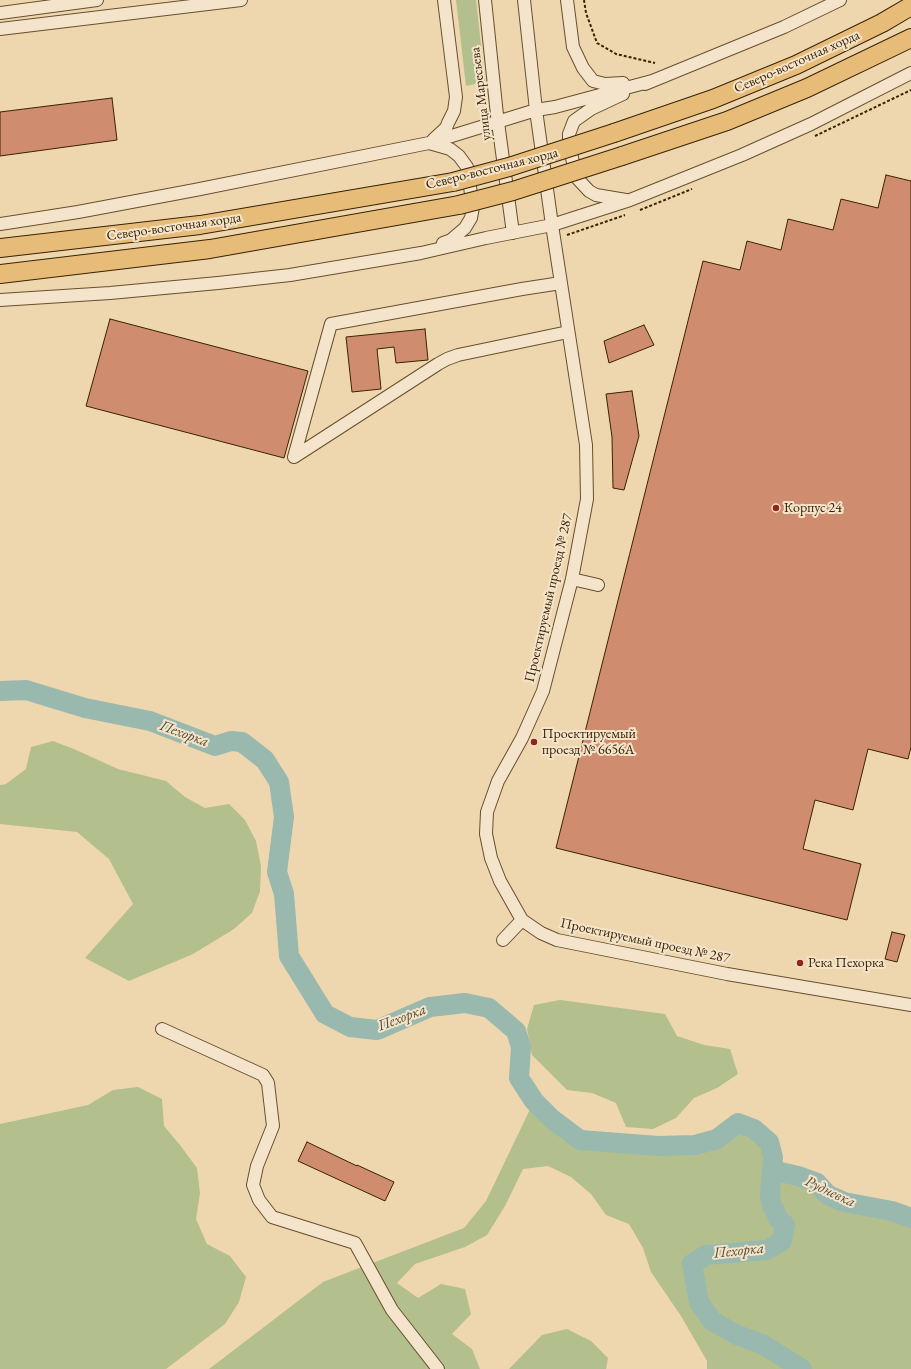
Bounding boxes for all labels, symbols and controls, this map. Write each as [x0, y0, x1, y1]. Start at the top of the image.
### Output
street label: Северо-восточная хорда [732, 27, 862, 97]
street label: улица Маресьева [467, 46, 495, 142]
street label: Северо-восточная хорда [424, 144, 560, 194]
street label: Северо-восточная хорда [106, 209, 242, 245]
place label: Корпус 24 [784, 500, 842, 516]
marker: Корпус 24 [771, 503, 781, 513]
street label: Проектируемый проезд № 287 [521, 512, 577, 684]
water label: Пехорка [157, 717, 211, 751]
place label: Проектируемый проезд № 6656А [542, 726, 636, 758]
marker: Проектируемый проезд № 6656А [529, 737, 539, 747]
street label: Проектируемый проезд № 287 [559, 915, 731, 967]
place label: Река Пехорка [808, 955, 884, 971]
marker: Река Пехорка [795, 958, 805, 968]
water label: Пехорка [375, 1001, 429, 1035]
water label: Рудневка [802, 1173, 858, 1211]
water label: Пехорка [713, 1239, 765, 1263]

